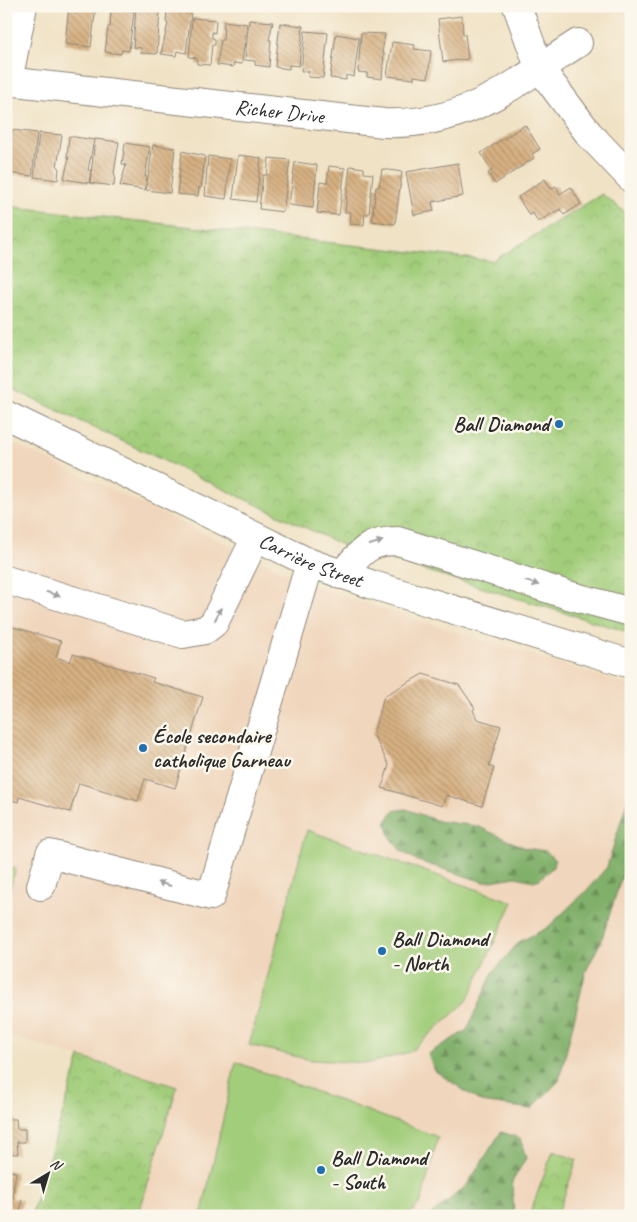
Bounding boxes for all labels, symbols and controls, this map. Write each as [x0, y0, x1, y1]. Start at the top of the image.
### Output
street label: Richer Drive [233, 94, 327, 129]
place label: Ball Diamond [453, 411, 553, 437]
marker: Ball Diamond [553, 418, 565, 430]
street label: Carrière Street [255, 527, 368, 594]
one-way arrow [369, 539, 384, 547]
one-way arrow [525, 580, 540, 588]
one-way arrow [45, 591, 60, 599]
one-way arrow [214, 607, 222, 621]
place label: École secondaire catholique Garneau [153, 723, 292, 773]
marker: École secondaire catholique Garneau [137, 742, 149, 754]
one-way arrow [157, 879, 172, 887]
place label: Ball Diamond - North [392, 926, 491, 976]
marker: Ball Diamond - North [376, 945, 388, 957]
place label: Ball Diamond - South [331, 1145, 430, 1195]
north arrow [22, 1150, 72, 1200]
text: N [47, 1155, 66, 1175]
marker: Ball Diamond - South [315, 1164, 327, 1176]

